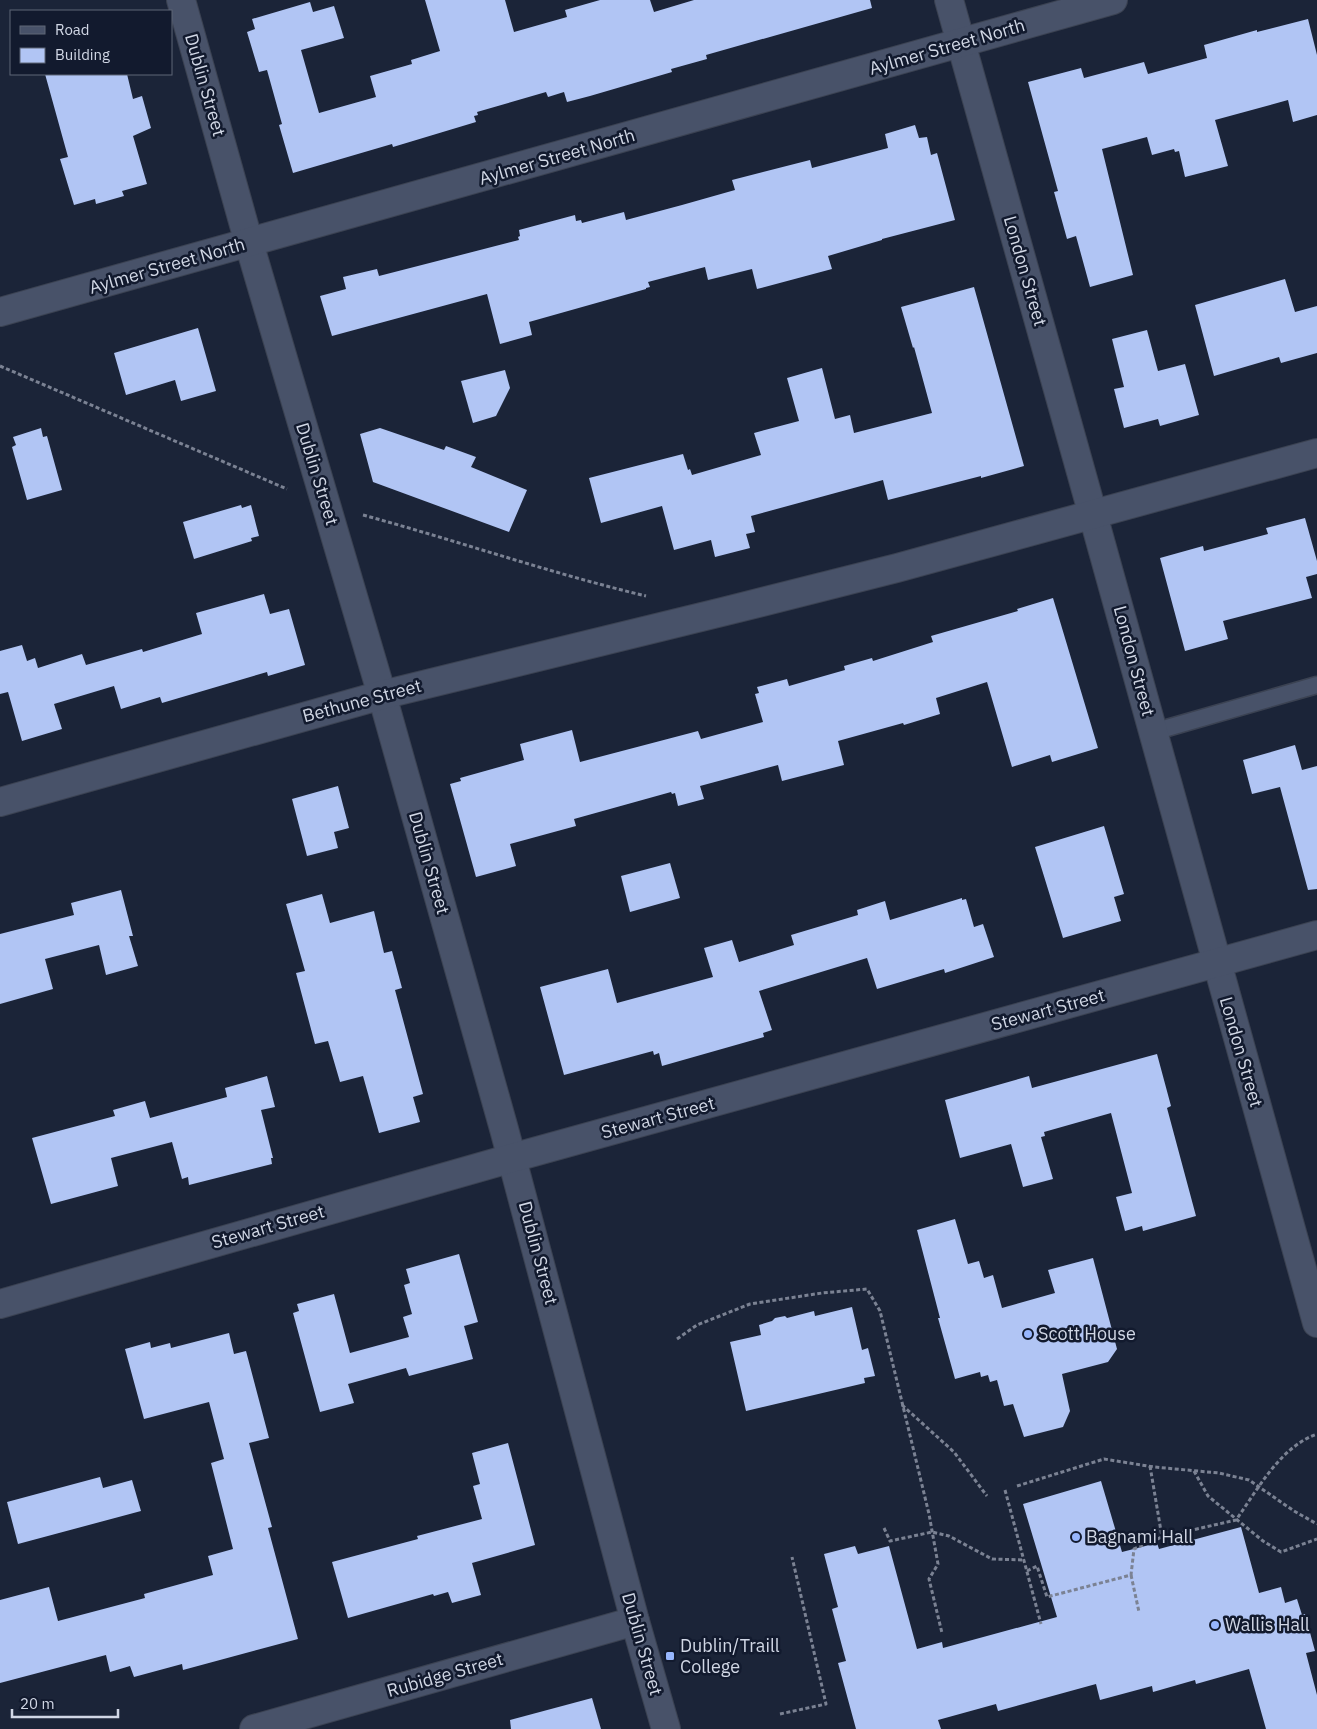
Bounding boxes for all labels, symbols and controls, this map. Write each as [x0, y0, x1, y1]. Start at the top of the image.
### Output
legend [10, 10, 172, 75]
street label: Aylmer Street North [866, 13, 1028, 80]
text: Road [55, 20, 90, 39]
street label: Dublin Street [180, 31, 231, 139]
text: Building [55, 45, 110, 64]
street label: Aylmer Street North [476, 123, 638, 190]
street label: London Street [999, 213, 1052, 329]
street label: Aylmer Street North [86, 232, 248, 299]
street label: Dublin Street [291, 420, 344, 528]
street label: London Street [1109, 603, 1160, 719]
street label: Bethune Street [300, 674, 424, 727]
street label: Dublin Street [404, 809, 455, 917]
street label: Stewart Street [989, 983, 1107, 1036]
street label: London Street [1215, 994, 1268, 1110]
street label: Stewart Street [599, 1091, 717, 1144]
street label: Stewart Street [209, 1199, 327, 1254]
street label: Dublin Street [514, 1199, 563, 1307]
place label: Scott House [1038, 1322, 1136, 1345]
marker: Scott House [1022, 1328, 1034, 1340]
place label: Bagnami Hall [1086, 1525, 1193, 1548]
marker: Bagnami Hall [1070, 1531, 1082, 1543]
street label: Dublin Street [617, 1590, 668, 1698]
place label: Wallis Hall [1225, 1613, 1310, 1636]
marker: Wallis Hall [1209, 1619, 1221, 1631]
place label: Dublin/Traill College [680, 1634, 780, 1678]
street label: Rubidge Street [384, 1647, 506, 1702]
marker: Dublin/Traill College [664, 1650, 676, 1662]
scale bar [12, 1686, 119, 1718]
text: 20 m [20, 1694, 55, 1713]

